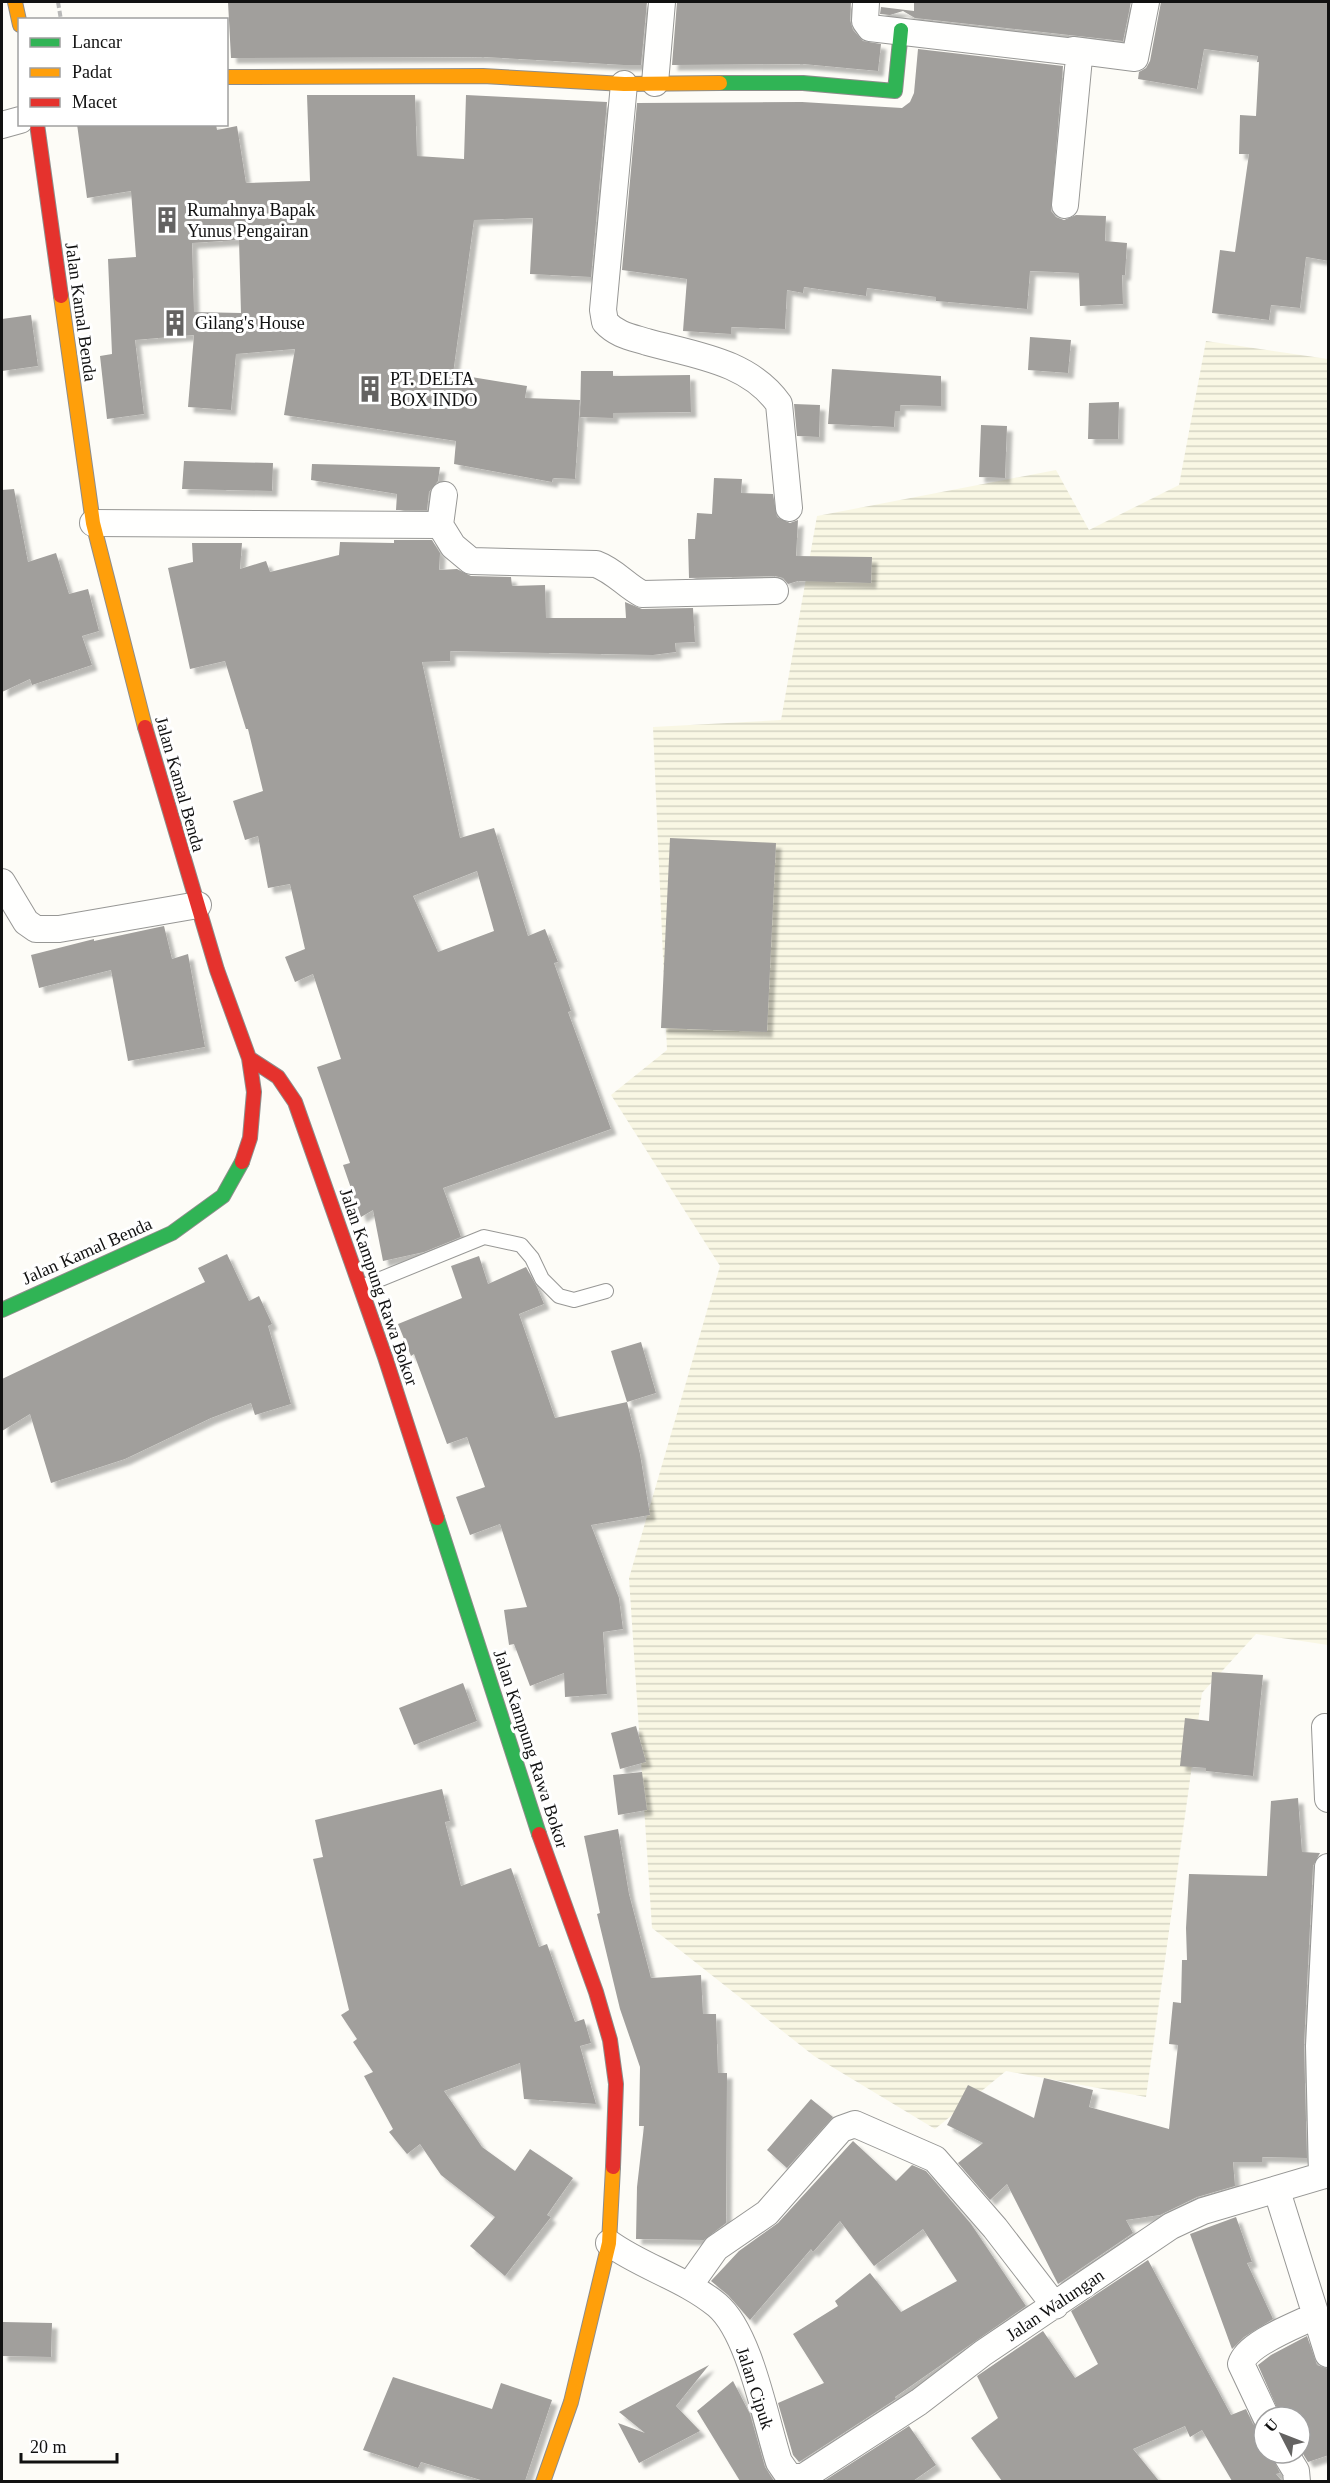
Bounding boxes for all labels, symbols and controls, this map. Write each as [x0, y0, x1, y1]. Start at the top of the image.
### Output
legend [18, 18, 228, 126]
text: Lancar [72, 32, 122, 52]
text: Padat [72, 62, 112, 82]
text: Macet [72, 92, 117, 112]
place label: Rumahnya Bapak Yunus Pengairan [187, 200, 315, 241]
building icon: Rumahnya Bapak Yunus Pengairan [152, 205, 182, 235]
street label: Jalan Kamal Benda [61, 241, 101, 383]
building icon: Gilang's House [160, 308, 190, 338]
place label: Gilang's House [195, 313, 305, 333]
place label: PT. DELTA BOX INDO [390, 369, 478, 410]
building icon: PT. DELTA BOX INDO [355, 374, 385, 404]
street label: Jalan Kamal Benda [151, 714, 209, 854]
street label: Jalan Kampung Rawa Bokor [336, 1186, 422, 1388]
street label: Jalan Kamal Benda [19, 1213, 155, 1289]
street label: Jalan Kampung Rawa Bokor [489, 1647, 573, 1851]
street label: Jalan Walungan [1002, 2265, 1108, 2345]
street label: Jalan Cipuk [732, 2344, 778, 2432]
north arrow [1252, 2405, 1312, 2465]
text: U [1261, 2415, 1282, 2435]
scale bar [21, 2426, 117, 2464]
text: 20 m [30, 2437, 67, 2457]

